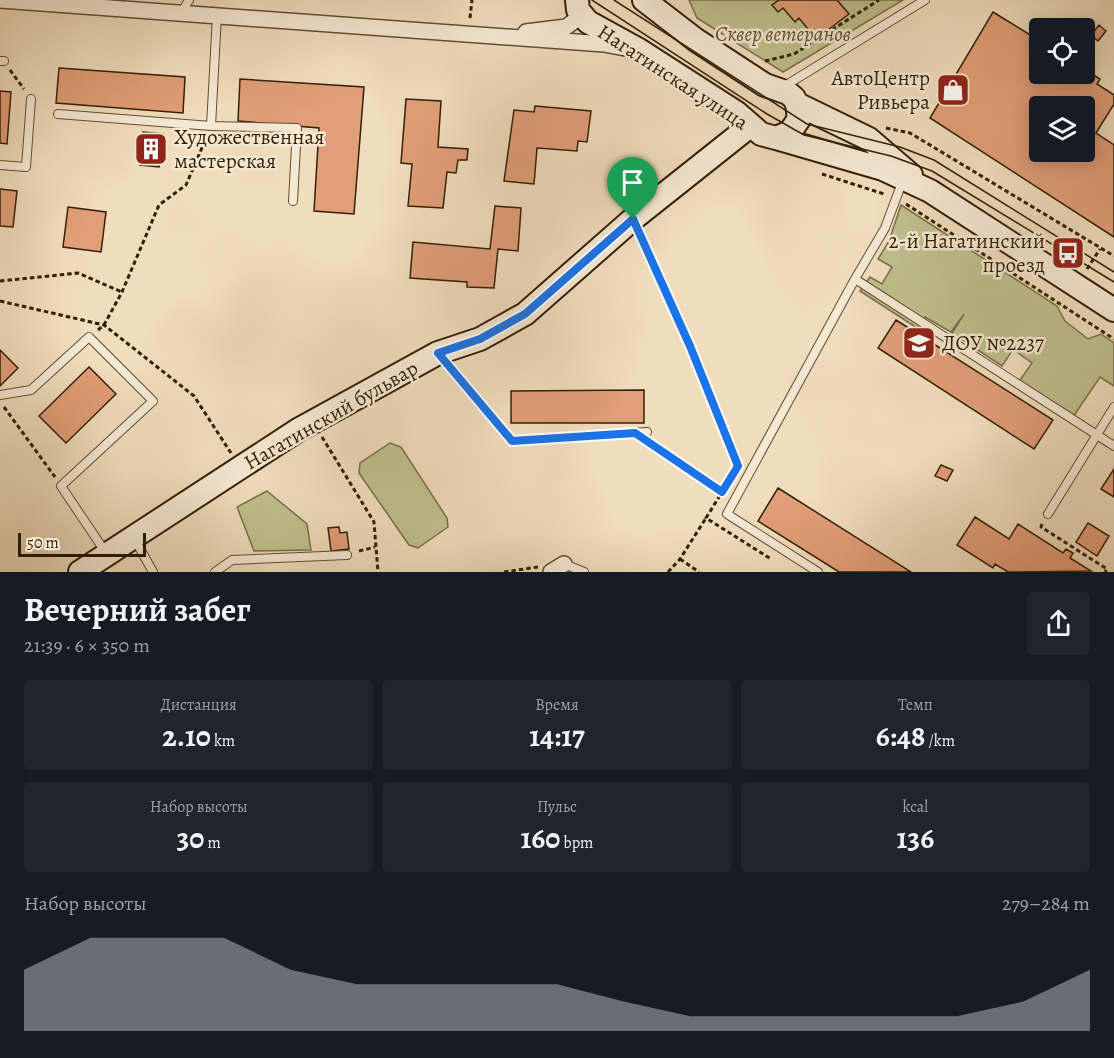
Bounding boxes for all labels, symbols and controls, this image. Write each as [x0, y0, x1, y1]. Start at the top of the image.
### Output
street label: Нагатинская улица [592, 18, 754, 136]
map controls [1029, 18, 1095, 162]
button: locate [1029, 18, 1095, 84]
park label: Сквер ветеранов [715, 20, 851, 48]
place label: АвтоЦентр Ривьера [831, 64, 930, 116]
shop icon: АвтоЦентр Ривьера [935, 72, 971, 108]
button: layers [1029, 96, 1095, 162]
place label: Художественная мастерская [174, 123, 324, 175]
building icon: Художественная мастерская [133, 131, 169, 167]
pin [607, 157, 658, 219]
icon: arrive [616, 166, 649, 199]
place label: 2-й Нагатинский проезд [889, 227, 1045, 279]
bus stop icon: 2-й Нагатинский проезд [1050, 235, 1086, 271]
school or university icon: ДОУ №2237 [901, 325, 937, 361]
place label: ДОУ №2237 [942, 329, 1044, 357]
street label: Нагатинский бульвар [239, 354, 423, 476]
scale bar [18, 530, 146, 558]
text: 50 m [27, 532, 59, 554]
text: Вечерний забег [24, 587, 251, 632]
button: share [1027, 592, 1090, 655]
text: 21:39 · 6 × 350 m [24, 632, 150, 659]
text: Дистанция [161, 694, 237, 716]
text: Время [535, 694, 579, 716]
text: Темп [898, 694, 933, 716]
text: 2.10 [162, 716, 211, 756]
text: 14:17 [529, 716, 585, 756]
text: 6:48 [876, 716, 925, 756]
text: km [211, 730, 235, 752]
text: /km [925, 730, 955, 752]
text: Набор высоты [150, 796, 248, 818]
text: Пульс [537, 796, 577, 818]
text: kcal [903, 796, 928, 818]
text: 30 [176, 818, 204, 858]
text: 160 [521, 818, 560, 858]
text: 136 [897, 818, 934, 858]
text: m [204, 832, 221, 854]
text: bpm [560, 832, 593, 854]
text: Набор высоты [24, 890, 147, 917]
text: 279–284 m [1002, 890, 1090, 917]

